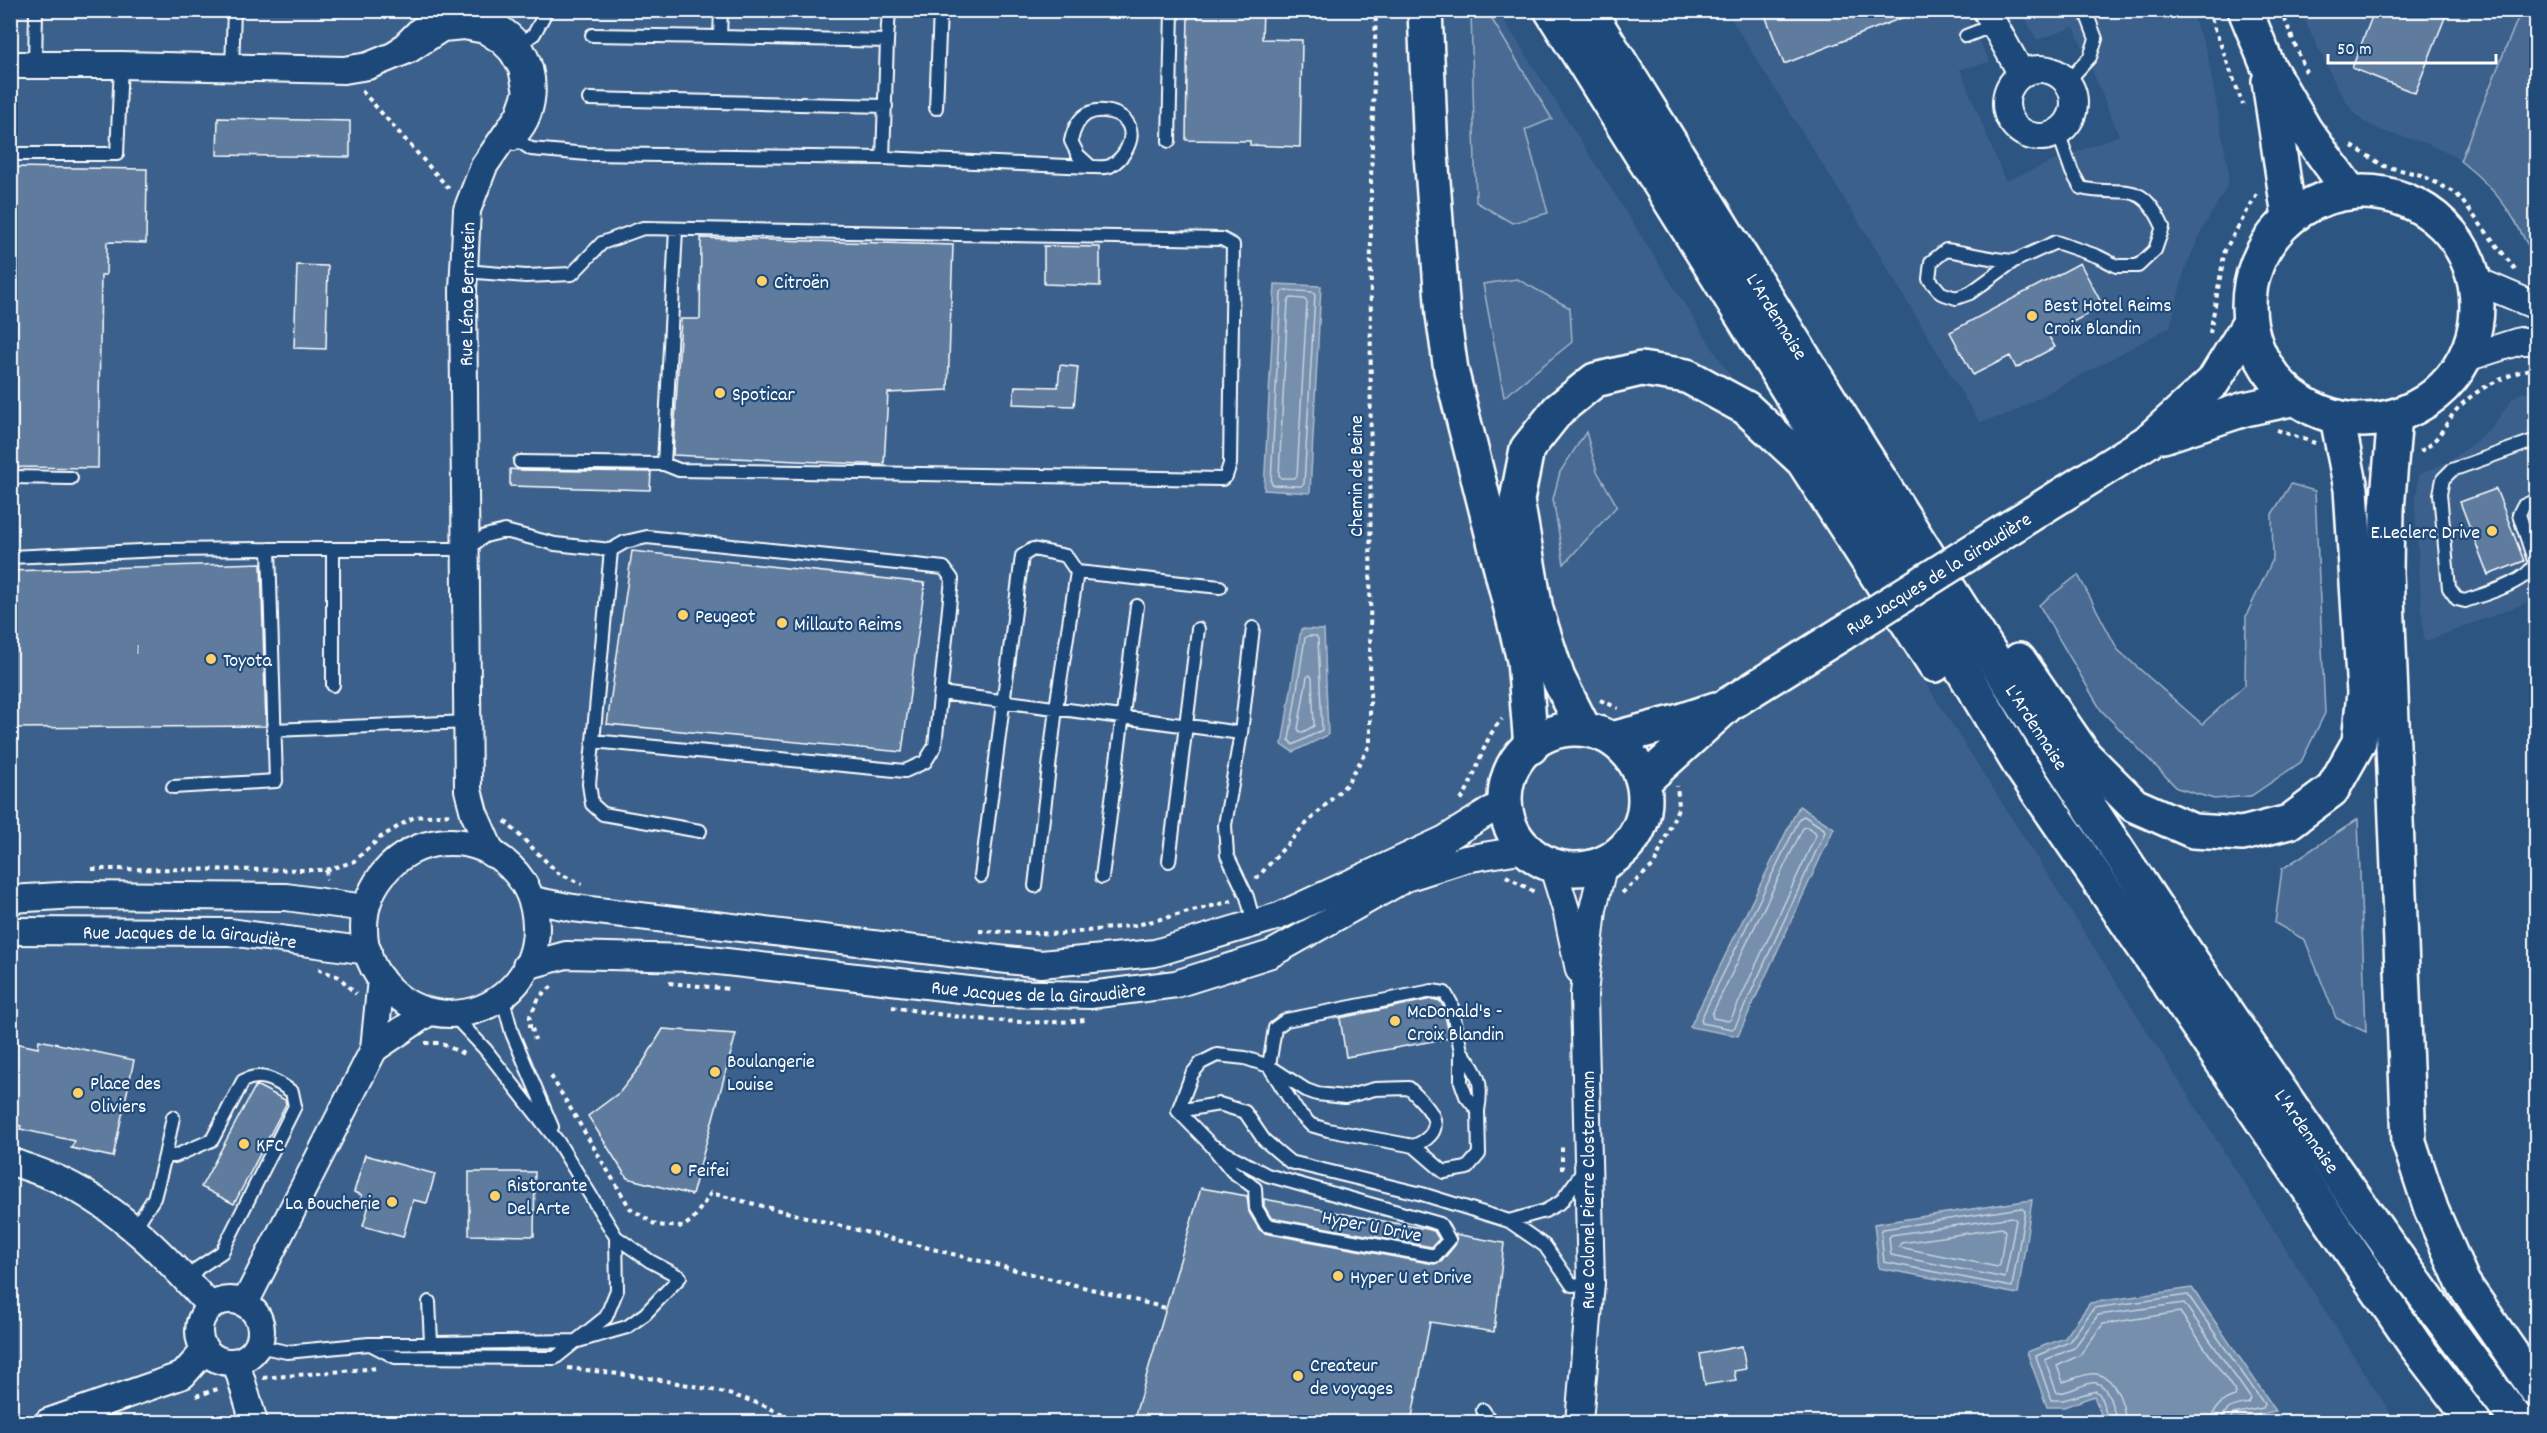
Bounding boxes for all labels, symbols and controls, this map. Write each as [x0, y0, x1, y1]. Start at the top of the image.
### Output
scale bar [2328, 27, 2496, 65]
text: 50 m [2337, 38, 2372, 63]
street label: Rue Léna Bernstein [454, 222, 484, 366]
street label: L'Ardennaise [1738, 269, 1813, 366]
place label: Citroën [774, 270, 829, 298]
marker: Citroën [755, 274, 769, 288]
place label: Best Hotel Reims Croix Blandin [2044, 293, 2172, 344]
marker: Best Hotel Reims Croix Blandin [2025, 309, 2039, 323]
place label: Spoticar [732, 382, 795, 410]
marker: Spoticar [713, 386, 727, 400]
street label: Chemin de Beine [1344, 415, 1372, 537]
street label: Rue Jacques de la Giraudière [1841, 507, 2038, 644]
place label: E.Leclerc Drive [2370, 520, 2480, 548]
marker: E.Leclerc Drive [2485, 524, 2499, 538]
place label: Peugeot [695, 604, 755, 632]
marker: Peugeot [676, 608, 690, 622]
place label: Millauto Reims [794, 612, 902, 640]
marker: Millauto Reims [775, 616, 789, 630]
house number: 1 [136, 639, 140, 662]
place label: Toyota [223, 648, 272, 676]
marker: Toyota [204, 652, 218, 666]
street label: L'Ardennaise [1997, 680, 2073, 777]
street label: Rue Jacques de la Giraudière [83, 920, 298, 958]
street label: Rue Jacques de la Giraudière [930, 975, 1148, 1012]
place label: McDonald's - Croix Blandin [1407, 999, 1504, 1050]
marker: McDonald's - Croix Blandin [1388, 1014, 1402, 1028]
place label: Boulangerie Louise [727, 1049, 815, 1100]
marker: Boulangerie Louise [708, 1065, 722, 1079]
place label: Place des Oliviers [90, 1071, 161, 1122]
street label: Rue Colonel Pierre Clostermann [1576, 1071, 1604, 1309]
street label: L'Ardennaise [2266, 1084, 2345, 1181]
marker: Place des Oliviers [71, 1086, 85, 1100]
place label: KFC [256, 1133, 284, 1161]
marker: KFC [237, 1137, 251, 1151]
place label: Feifei [688, 1158, 729, 1186]
marker: Feifei [669, 1162, 683, 1176]
place label: Ristorante Del Arte [507, 1173, 588, 1224]
marker: Ristorante Del Arte [488, 1189, 502, 1203]
place label: La Boucherie [285, 1191, 380, 1219]
marker: La Boucherie [385, 1195, 399, 1209]
street label: Hyper U Drive [1319, 1205, 1424, 1251]
place label: Hyper U et Drive [1350, 1265, 1472, 1293]
marker: Hyper U et Drive [1331, 1269, 1345, 1283]
place label: Createur de voyages [1310, 1353, 1393, 1404]
marker: Createur de voyages [1291, 1369, 1305, 1383]

